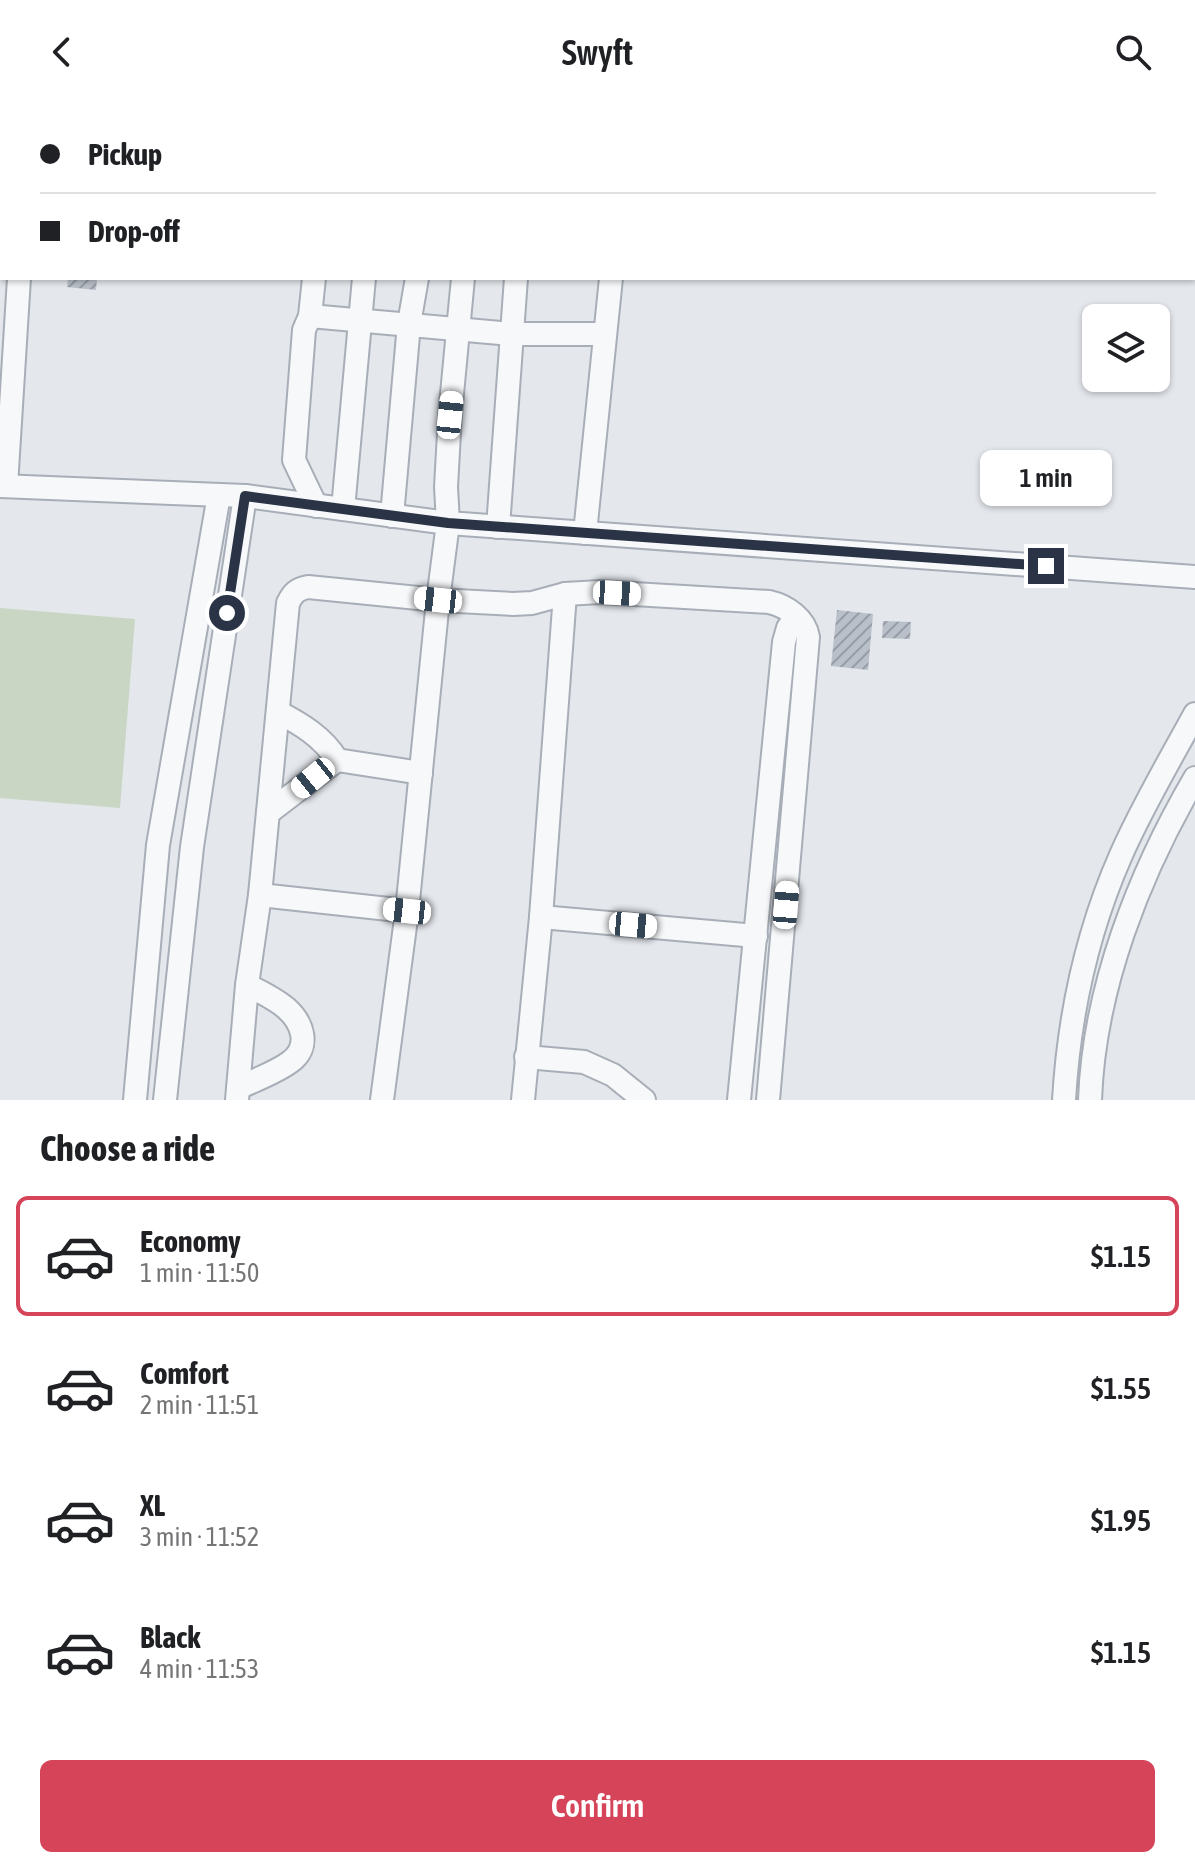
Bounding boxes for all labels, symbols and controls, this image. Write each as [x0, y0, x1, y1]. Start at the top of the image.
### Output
icon: back [40, 30, 84, 74]
icon: search [1111, 30, 1155, 74]
text: Swyft [562, 31, 633, 73]
text: Pickup [88, 137, 162, 171]
text: Drop-off [88, 214, 180, 248]
map controls [1082, 304, 1170, 392]
button: layers [1082, 304, 1170, 392]
car [436, 390, 464, 440]
callout: 1 min [980, 450, 1112, 506]
text: 1 min [1019, 463, 1073, 493]
route end [1028, 548, 1064, 584]
car [592, 580, 642, 606]
car [413, 586, 463, 614]
route start [209, 595, 245, 631]
car [287, 754, 339, 802]
car [772, 880, 800, 930]
car [382, 897, 432, 925]
car [608, 911, 658, 939]
text: Choose a ride [40, 1127, 215, 1169]
icon: car [44, 1220, 116, 1292]
text: Economy [140, 1224, 241, 1258]
text: $1.15 [1091, 1239, 1151, 1273]
text: 1 min · 11:50 [140, 1258, 259, 1288]
icon: car [44, 1352, 116, 1424]
text: Comfort [140, 1356, 229, 1390]
text: $1.55 [1091, 1371, 1151, 1405]
text: 2 min · 11:51 [140, 1390, 259, 1420]
icon: car [44, 1484, 116, 1556]
text: XL [140, 1488, 165, 1522]
text: $1.95 [1091, 1503, 1151, 1537]
text: 3 min · 11:52 [140, 1522, 259, 1552]
icon: car [44, 1616, 116, 1688]
text: Black [140, 1620, 200, 1654]
text: $1.15 [1091, 1635, 1151, 1669]
text: 4 min · 11:53 [140, 1654, 259, 1684]
button: Confirm [40, 1760, 1155, 1852]

